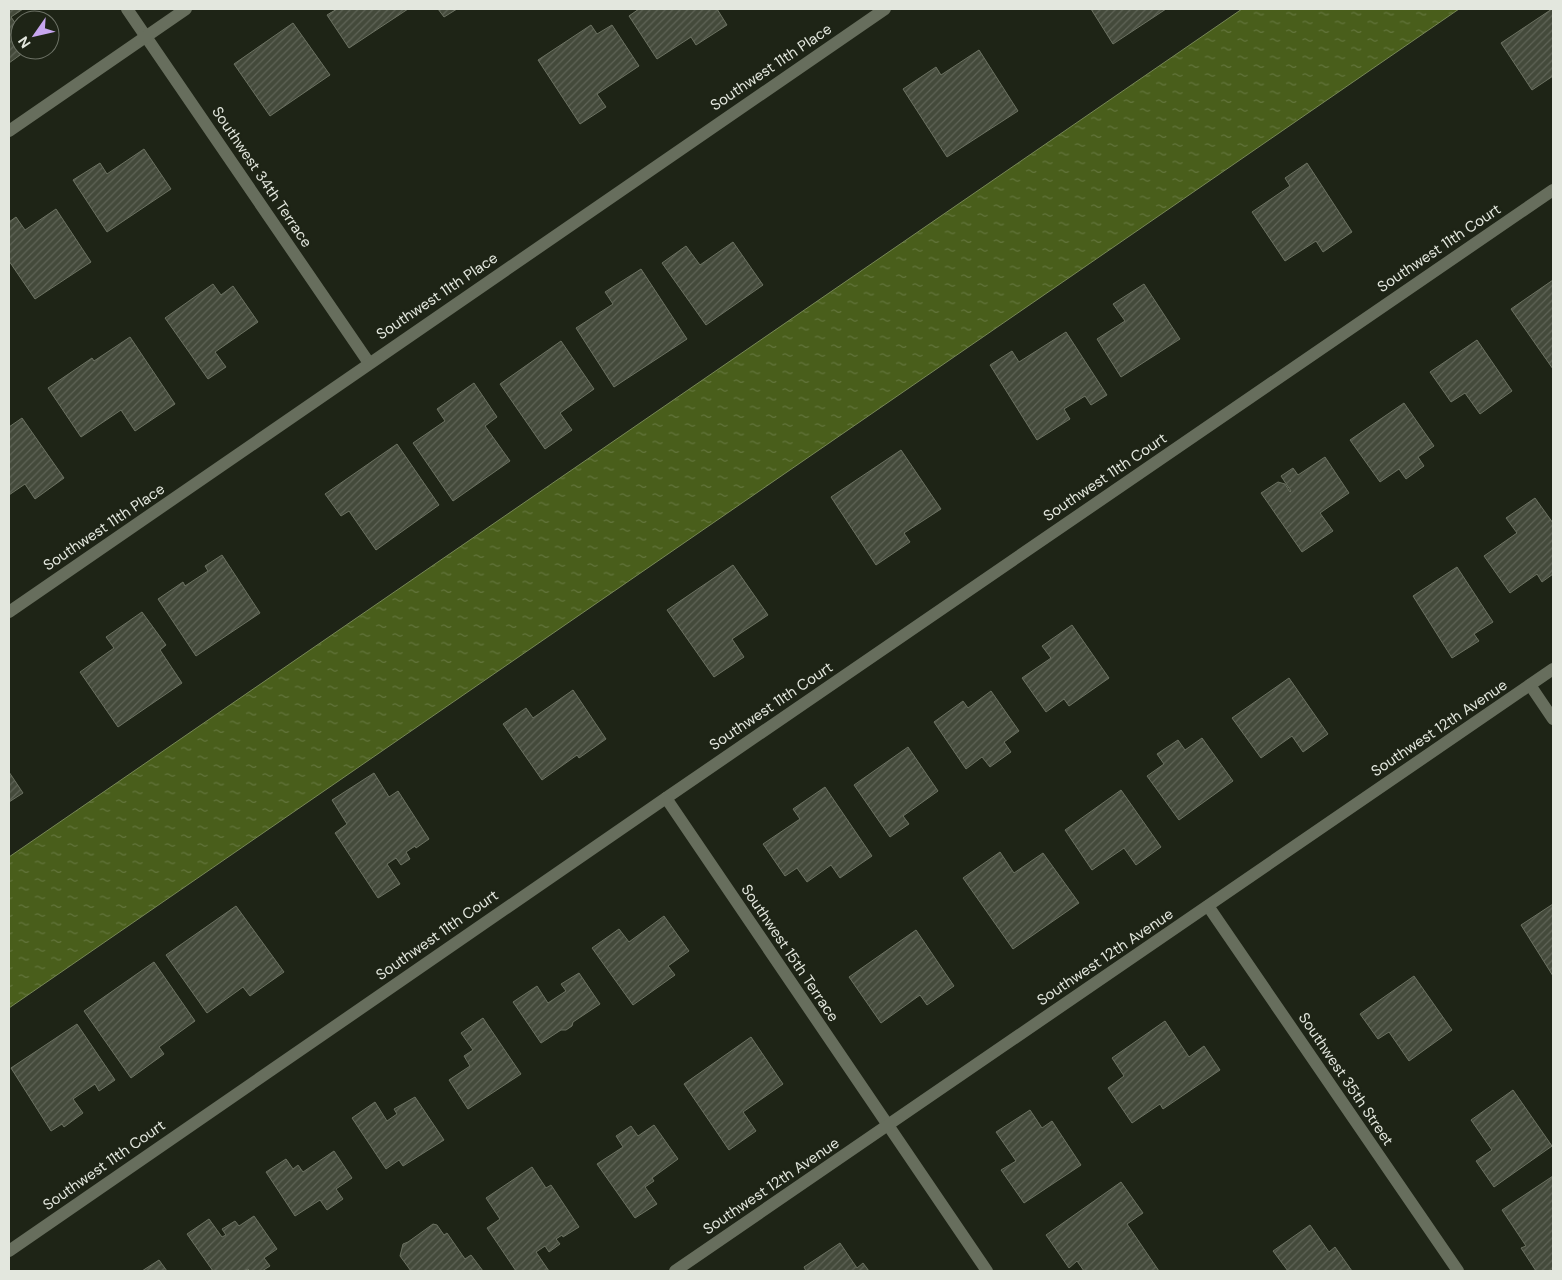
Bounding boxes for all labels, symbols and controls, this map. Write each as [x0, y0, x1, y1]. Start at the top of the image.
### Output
north arrow [10, 10, 60, 60]
street label: Southwest 11th Place [706, 19, 836, 115]
text: N [14, 33, 35, 52]
street label: Southwest 34th Terrace [207, 103, 317, 251]
street label: Southwest 11th Court [1373, 199, 1505, 297]
street label: Southwest 11th Place [372, 248, 502, 344]
street label: Southwest 11th Court [1039, 428, 1171, 526]
street label: Southwest 11th Place [39, 479, 169, 575]
street label: Southwest 11th Court [705, 657, 837, 755]
street label: Southwest 12th Avenue [1367, 675, 1511, 781]
street label: Southwest 15th Terrace [736, 880, 844, 1026]
street label: Southwest 11th Court [372, 885, 502, 985]
street label: Southwest 12th Avenue [1033, 904, 1177, 1010]
street label: Southwest 35th Street [1294, 1009, 1398, 1150]
street label: Southwest 11th Court [39, 1115, 169, 1215]
street label: Southwest 12th Avenue [699, 1133, 843, 1239]

